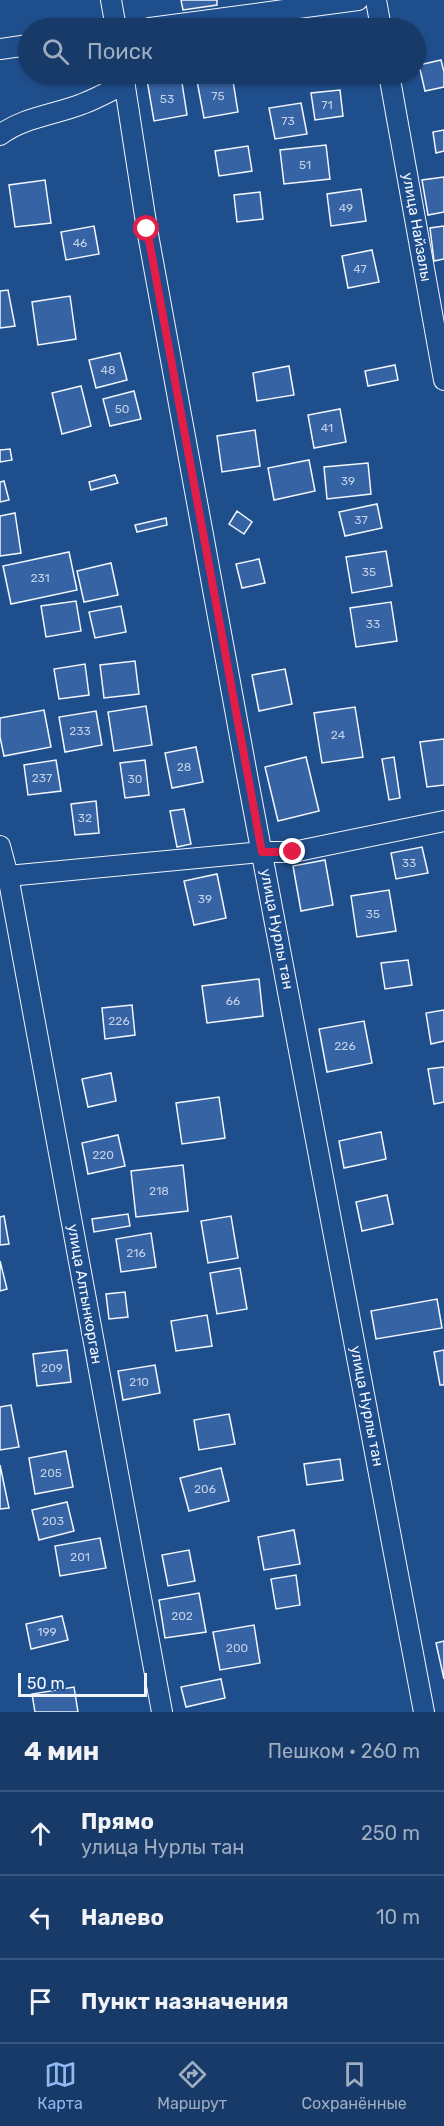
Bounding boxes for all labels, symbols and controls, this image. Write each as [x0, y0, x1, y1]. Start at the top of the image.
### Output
search box [18, 18, 426, 84]
icon: search [39, 35, 72, 68]
text: Поиск [87, 38, 153, 65]
house number: 75 [211, 89, 225, 103]
house number: 53 [160, 92, 174, 106]
house number: 71 [321, 98, 333, 112]
house number: 73 [281, 114, 295, 128]
house number: 51 [299, 158, 311, 172]
street label: улица Найзалы [399, 171, 435, 283]
house number: 49 [339, 201, 353, 215]
route start [133, 215, 159, 241]
house number: 46 [73, 236, 87, 250]
house number: 47 [353, 262, 367, 276]
house number: 48 [100, 363, 116, 377]
house number: 50 [115, 402, 129, 416]
house number: 41 [321, 421, 333, 435]
house number: 39 [341, 474, 355, 488]
house number: 37 [354, 513, 368, 527]
house number: 35 [362, 565, 376, 579]
house number: 231 [30, 571, 50, 585]
house number: 33 [366, 617, 380, 631]
house number: 233 [69, 724, 91, 738]
house number: 24 [331, 728, 346, 742]
house number: 28 [177, 760, 191, 774]
house number: 237 [32, 771, 52, 785]
house number: 30 [128, 772, 142, 786]
house number: 32 [78, 811, 92, 825]
route end [279, 838, 305, 864]
house number: 33 [402, 856, 416, 870]
street label: улица Нурлы тан [256, 867, 298, 991]
house number: 39 [198, 892, 212, 906]
house number: 35 [366, 907, 380, 921]
house number: 66 [226, 994, 240, 1008]
house number: 226 [108, 1014, 130, 1028]
house number: 226 [334, 1039, 356, 1053]
house number: 220 [92, 1148, 114, 1162]
house number: 218 [149, 1184, 169, 1198]
street label: улица Алтынкорган [64, 1222, 106, 1366]
house number: 216 [126, 1246, 146, 1260]
street label: улица Нурлы тан [346, 1344, 388, 1468]
house number: 209 [41, 1361, 63, 1375]
house number: 210 [129, 1375, 149, 1389]
house number: 205 [40, 1466, 62, 1480]
house number: 206 [194, 1482, 216, 1496]
house number: 203 [42, 1514, 64, 1528]
house number: 201 [70, 1550, 90, 1564]
house number: 202 [171, 1609, 193, 1623]
house number: 199 [37, 1625, 57, 1639]
house number: 200 [226, 1641, 248, 1655]
scale bar [18, 1670, 147, 1698]
text: 50 m [27, 1674, 65, 1693]
text: 4 мин [24, 1736, 99, 1767]
text: Пешком · 260 m [268, 1739, 420, 1763]
text: Прямо [81, 1808, 154, 1835]
icon: ahead [24, 1817, 57, 1850]
text: 250 m [361, 1821, 420, 1845]
text: улица Нурлы тан [81, 1835, 245, 1859]
icon: left [24, 1901, 57, 1934]
text: Налево [81, 1904, 164, 1931]
text: 10 m [376, 1905, 420, 1929]
icon: arrive [24, 1985, 57, 2018]
text: Пункт назначения [81, 1988, 289, 2015]
tab: Карта [37, 2058, 83, 2113]
tab: Маршрут [157, 2058, 227, 2113]
tab: Сохранённые [301, 2058, 407, 2113]

